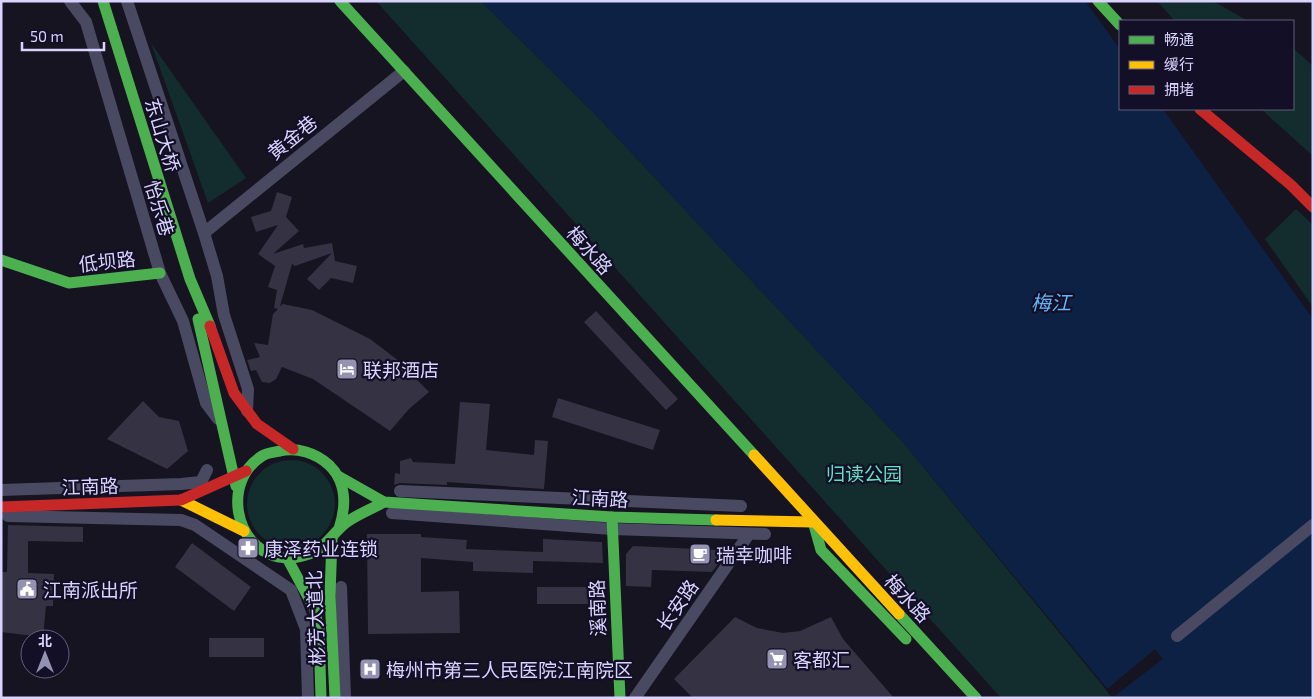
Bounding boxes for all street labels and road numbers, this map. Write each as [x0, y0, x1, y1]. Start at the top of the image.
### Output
street label: 东山大桥 [141, 95, 185, 175]
street label: 黄金巷 [263, 110, 321, 164]
street label: 怡乐巷 [141, 177, 179, 239]
street label: 梅水路 [562, 221, 618, 279]
street label: 低坝路 [77, 247, 137, 275]
street label: 江南路 [61, 474, 119, 498]
street label: 江南路 [571, 485, 629, 511]
street label: 梅水路 [880, 569, 936, 627]
street label: 彬芳大道北 [302, 570, 328, 666]
street label: 长安路 [651, 575, 703, 635]
street label: 溪南路 [585, 579, 609, 637]

